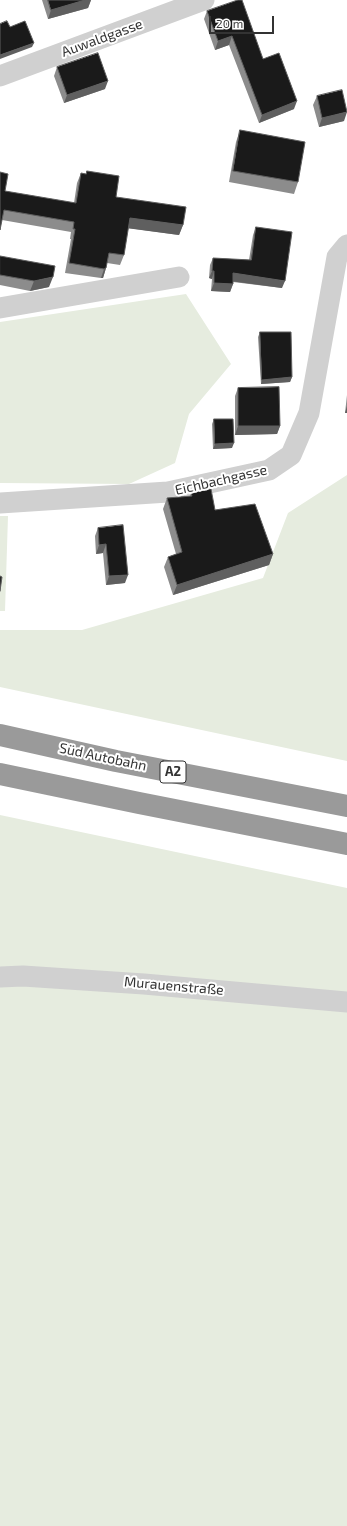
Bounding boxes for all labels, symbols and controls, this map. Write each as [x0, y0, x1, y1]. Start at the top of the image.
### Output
scale bar [211, 8, 276, 34]
street label: Auwaldgasse [59, 16, 145, 60]
text: 20 m [216, 16, 243, 30]
street label: Eichbachgasse [173, 461, 269, 499]
street label: Süd Autobahn [58, 740, 148, 774]
road number: A2 [160, 761, 186, 783]
street label: Murauenstraße [124, 973, 224, 999]

